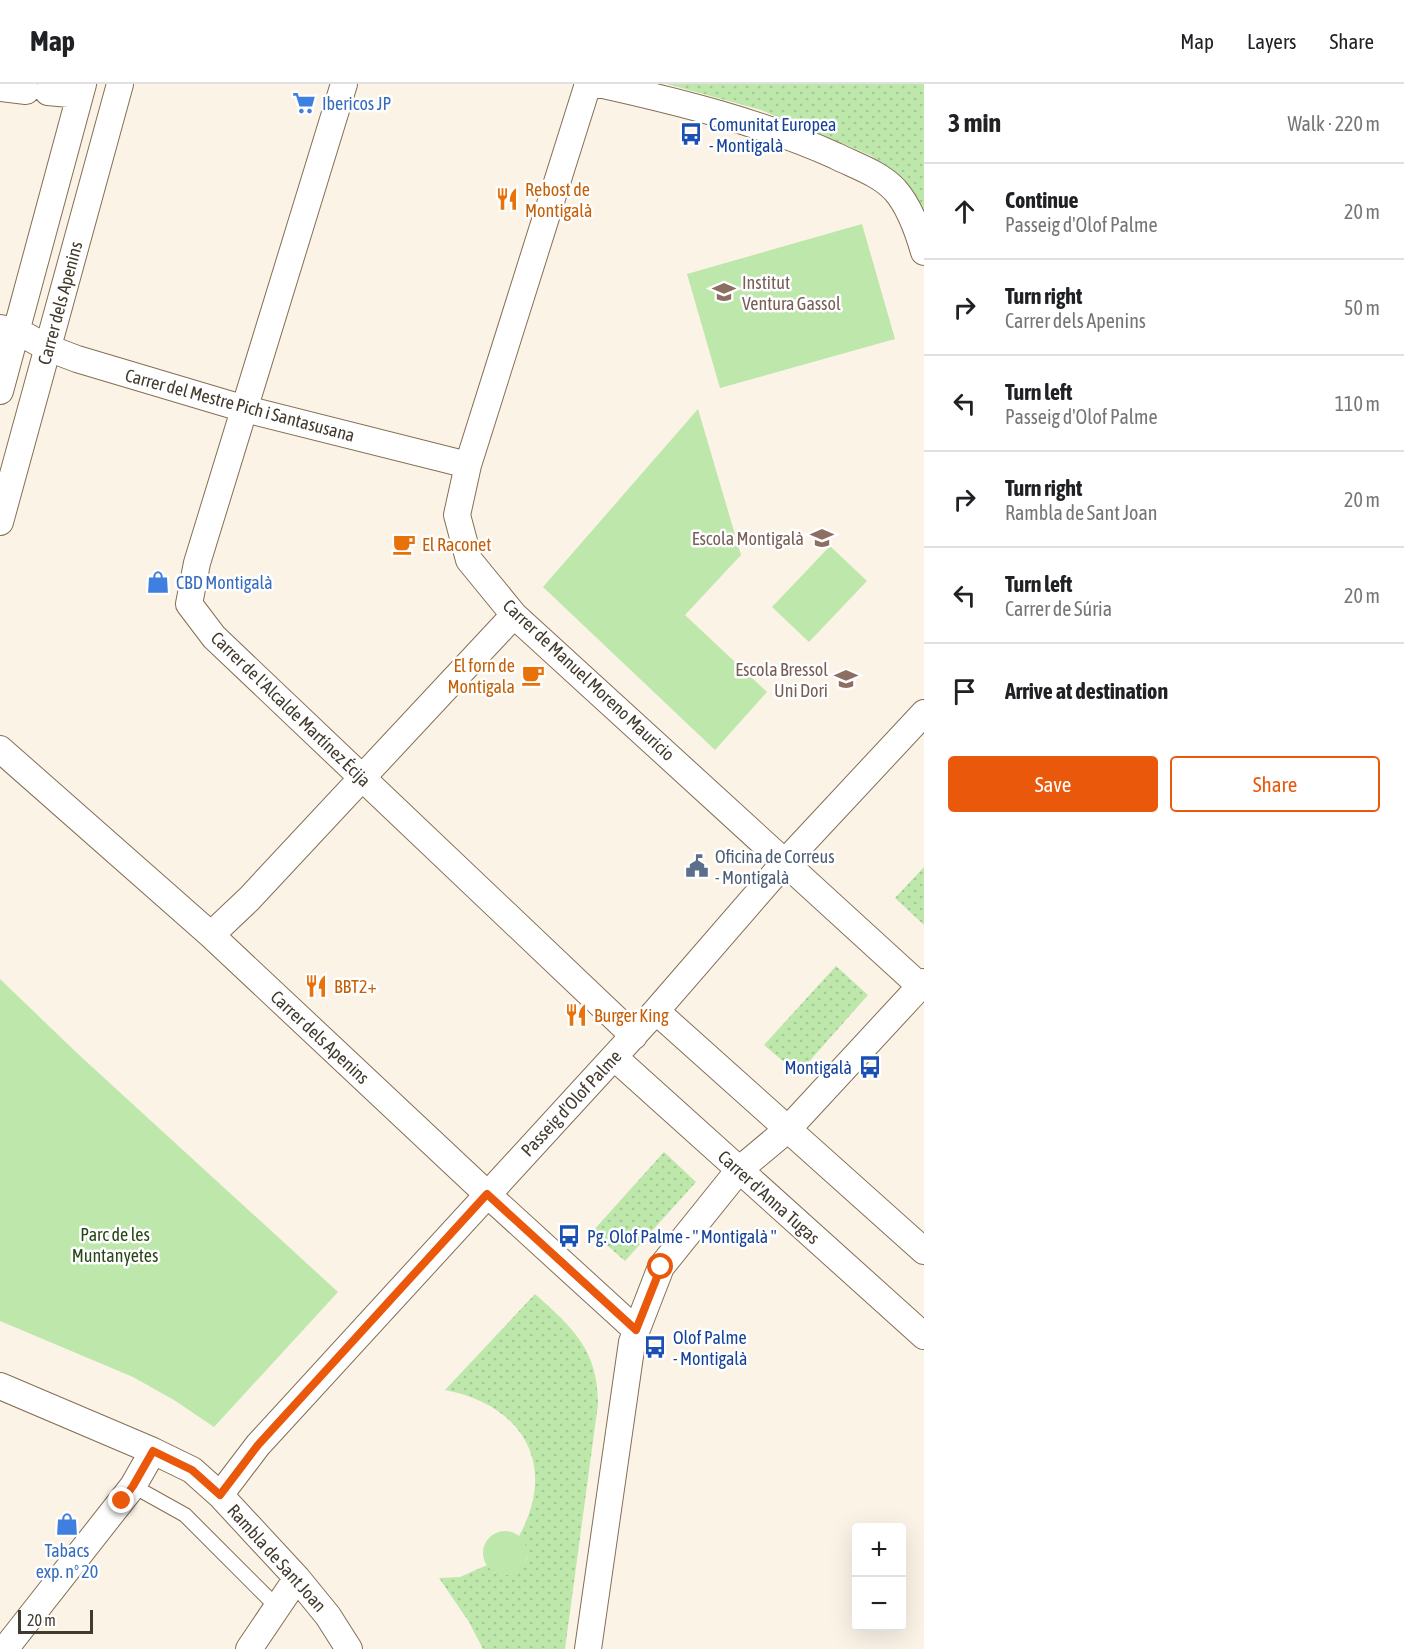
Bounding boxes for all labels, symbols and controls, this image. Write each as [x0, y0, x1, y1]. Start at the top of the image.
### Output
text: Map [30, 25, 75, 57]
text: Map [1180, 29, 1214, 53]
text: Layers [1247, 29, 1297, 53]
text: Share [1330, 29, 1374, 53]
supermarket icon: Ibericos JP [291, 90, 317, 116]
place label: Ibericos JP [322, 93, 391, 114]
text: 3 min [948, 108, 1001, 138]
text: Walk · 220 m [1288, 112, 1380, 135]
place label: Comunitat Europea - Montigalà [709, 114, 837, 156]
bus stop icon: Comunitat Europea - Montigalà [678, 121, 704, 147]
place label: Rebost de Montigalà [525, 179, 592, 221]
restaurant icon: Rebost de Montigalà [494, 186, 520, 212]
text: Continue [1005, 187, 1079, 213]
icon: ahead [948, 195, 981, 228]
text: 20 m [1344, 200, 1380, 223]
text: Passeig d'Olof Palme [1005, 213, 1158, 236]
street label: Carrer dels Apenins [33, 239, 87, 367]
place label: Institut Ventura Gassol [742, 272, 841, 314]
school or university icon: Institut Ventura Gassol [711, 279, 737, 305]
text: Turn right [1005, 283, 1082, 309]
icon: right [948, 291, 981, 324]
text: 50 m [1344, 296, 1380, 319]
text: Carrer dels Apenins [1005, 309, 1146, 332]
street label: Carrer del Mestre Pich i Santasusana [123, 364, 357, 446]
text: Turn left [1005, 379, 1072, 405]
icon: left [948, 387, 981, 420]
text: 110 m [1335, 392, 1380, 415]
text: Passeig d'Olof Palme [1005, 405, 1158, 428]
text: Turn right [1005, 475, 1082, 501]
icon: right [948, 483, 981, 516]
text: 20 m [1344, 488, 1380, 511]
text: Rambla de Sant Joan [1005, 501, 1158, 524]
school or university icon: Escola Montigalà [809, 525, 835, 551]
place label: Escola Montigalà [692, 528, 804, 549]
cafe icon: El Raconet [391, 531, 417, 557]
place label: El Raconet [422, 534, 491, 555]
shop icon: CBD Montigalà [145, 569, 171, 595]
text: Turn left [1005, 571, 1072, 597]
place label: CBD Montigalà [176, 572, 273, 593]
icon: left [948, 579, 981, 612]
text: 20 m [1344, 584, 1380, 607]
street label: Carrer de Manuel Moreno Mauricio [499, 595, 679, 765]
text: Carrer de Súria [1005, 597, 1112, 620]
street label: Carrer de l'Alcalde Martínez Écija [207, 627, 375, 791]
place label: El forn de Montigala [448, 655, 515, 697]
place label: Escola Bressol Uni Dori [735, 659, 828, 701]
cafe icon: El forn de Montigala [520, 662, 546, 688]
school or university icon: Escola Bressol Uni Dori [833, 666, 859, 692]
icon: arrive [948, 675, 981, 708]
text: Arrive at destination [1005, 678, 1168, 704]
button: Save [948, 756, 1158, 812]
button: Share [1170, 756, 1380, 812]
place label: Oficina de Correus - Montigalà [715, 846, 835, 888]
public building icon: Oficina de Correus - Montigalà [684, 853, 710, 879]
restaurant icon: BBT2+ [303, 973, 329, 999]
place label: BBT2+ [334, 976, 377, 997]
street label: Carrer dels Apenins [266, 986, 374, 1088]
restaurant icon: Burger King [563, 1002, 589, 1028]
place label: Burger King [594, 1005, 669, 1026]
street label: Passeig d'Olof Palme [517, 1046, 625, 1160]
bus stop icon: Montigalà [857, 1054, 883, 1080]
place label: Montigalà [785, 1057, 852, 1078]
street label: Carrer d'Anna Tugas [714, 1146, 824, 1248]
bus stop icon: Pg. Olof Palme - " Montigalà " [556, 1223, 582, 1249]
park label: Parc de les Muntanyetes [72, 1224, 158, 1266]
place label: Pg. Olof Palme - " Montigalà " [587, 1226, 777, 1247]
route start [647, 1253, 673, 1279]
place label: Olof Palme - Montigalà [673, 1327, 747, 1369]
bus stop icon: Olof Palme - Montigalà [642, 1334, 668, 1360]
route end [108, 1487, 134, 1513]
street label: Rambla de Sant Joan [223, 1500, 331, 1616]
shop icon: Tabacs exp. nº 20 [54, 1511, 80, 1537]
map controls [852, 1523, 906, 1631]
button: + [852, 1523, 906, 1577]
place label: Tabacs exp. nº 20 [36, 1540, 98, 1582]
button: − [852, 1577, 906, 1631]
scale bar [18, 1607, 93, 1634]
text: 20 m [27, 1611, 56, 1629]

